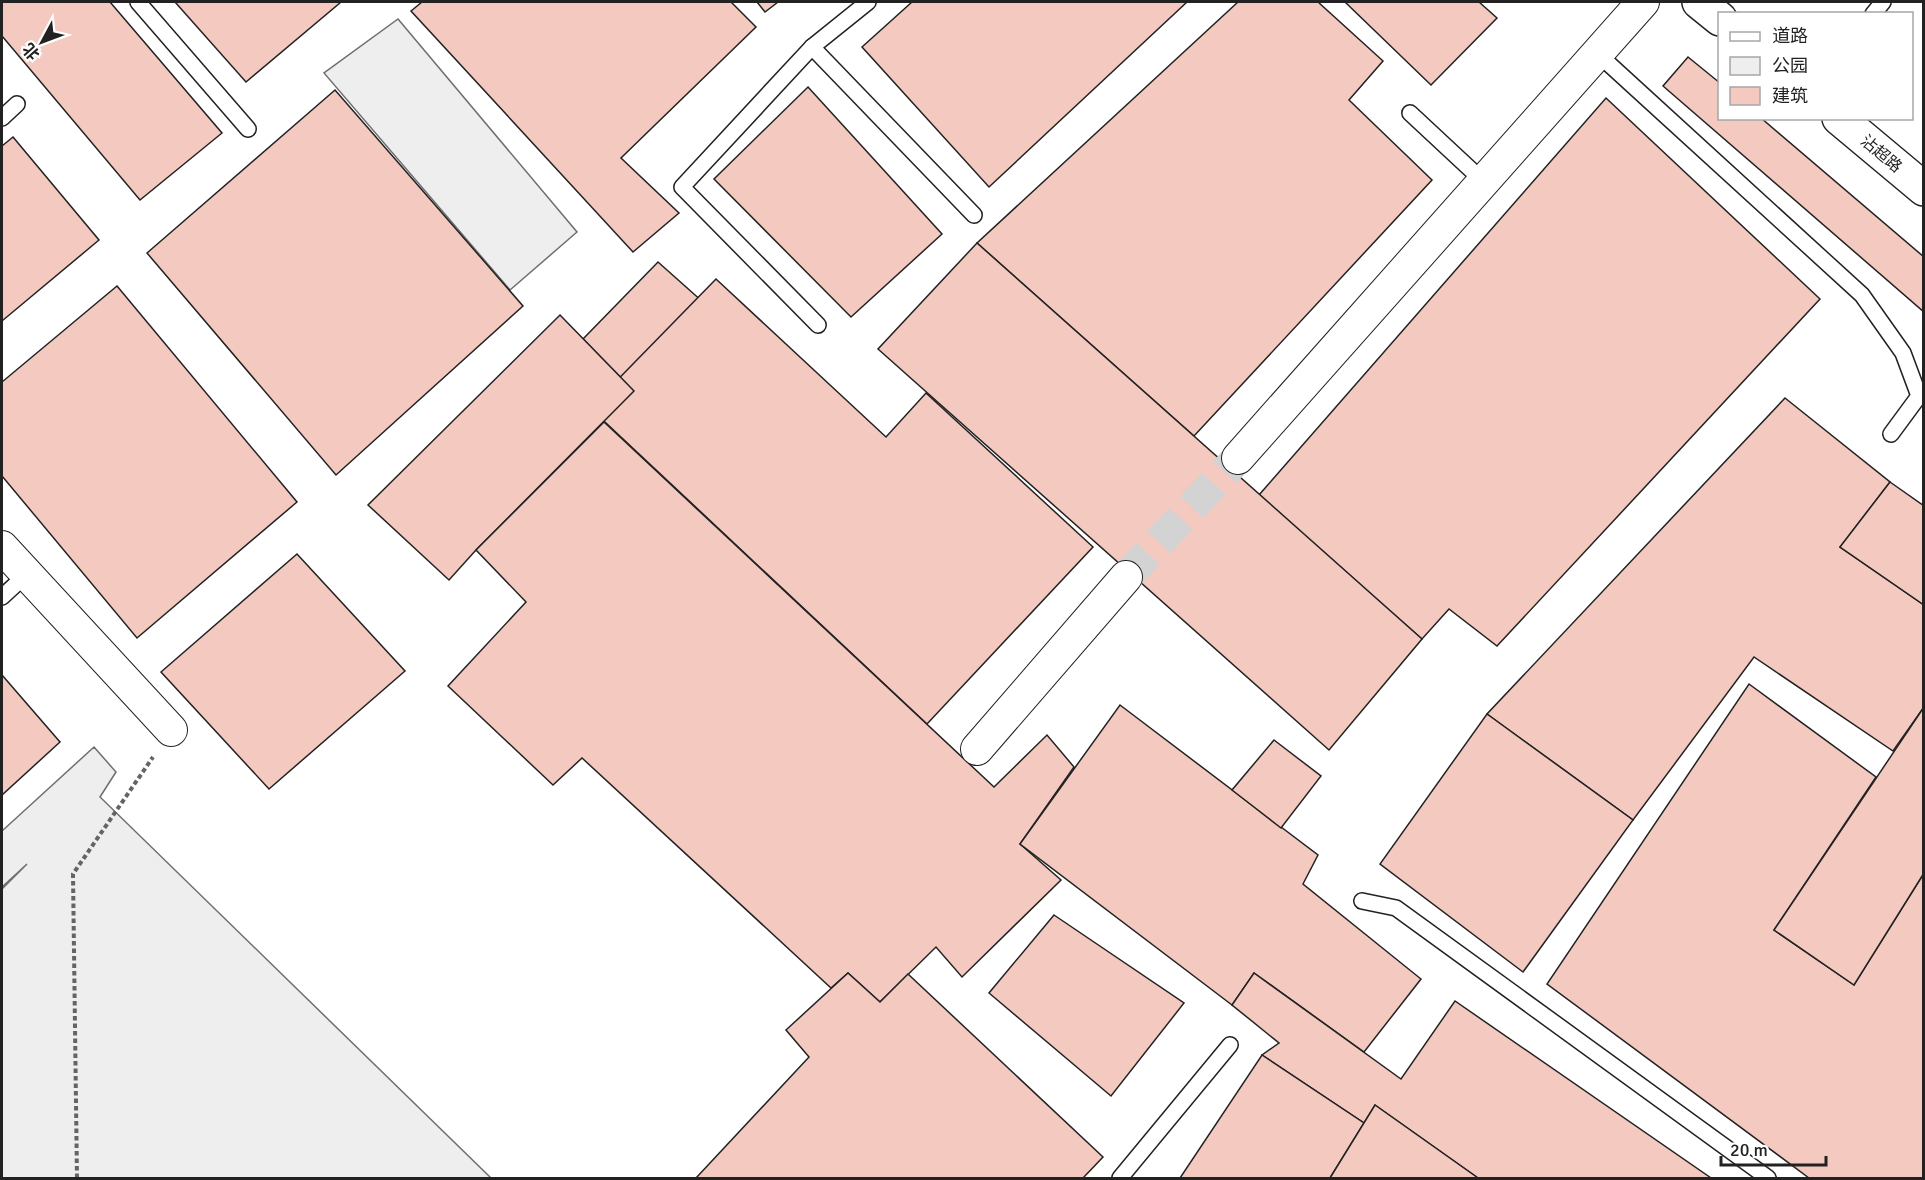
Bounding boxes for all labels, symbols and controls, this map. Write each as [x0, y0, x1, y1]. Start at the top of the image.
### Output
north arrow [12, 12, 72, 72]
legend [1718, 12, 1913, 120]
text: 道路 [1772, 25, 1808, 47]
text: 北 [19, 39, 44, 64]
text: 公园 [1772, 55, 1808, 77]
text: 建筑 [1772, 85, 1808, 107]
street label: 沾超路 [1856, 131, 1906, 177]
scale bar [1721, 1129, 1826, 1167]
text: 20 m [1730, 1139, 1768, 1161]

